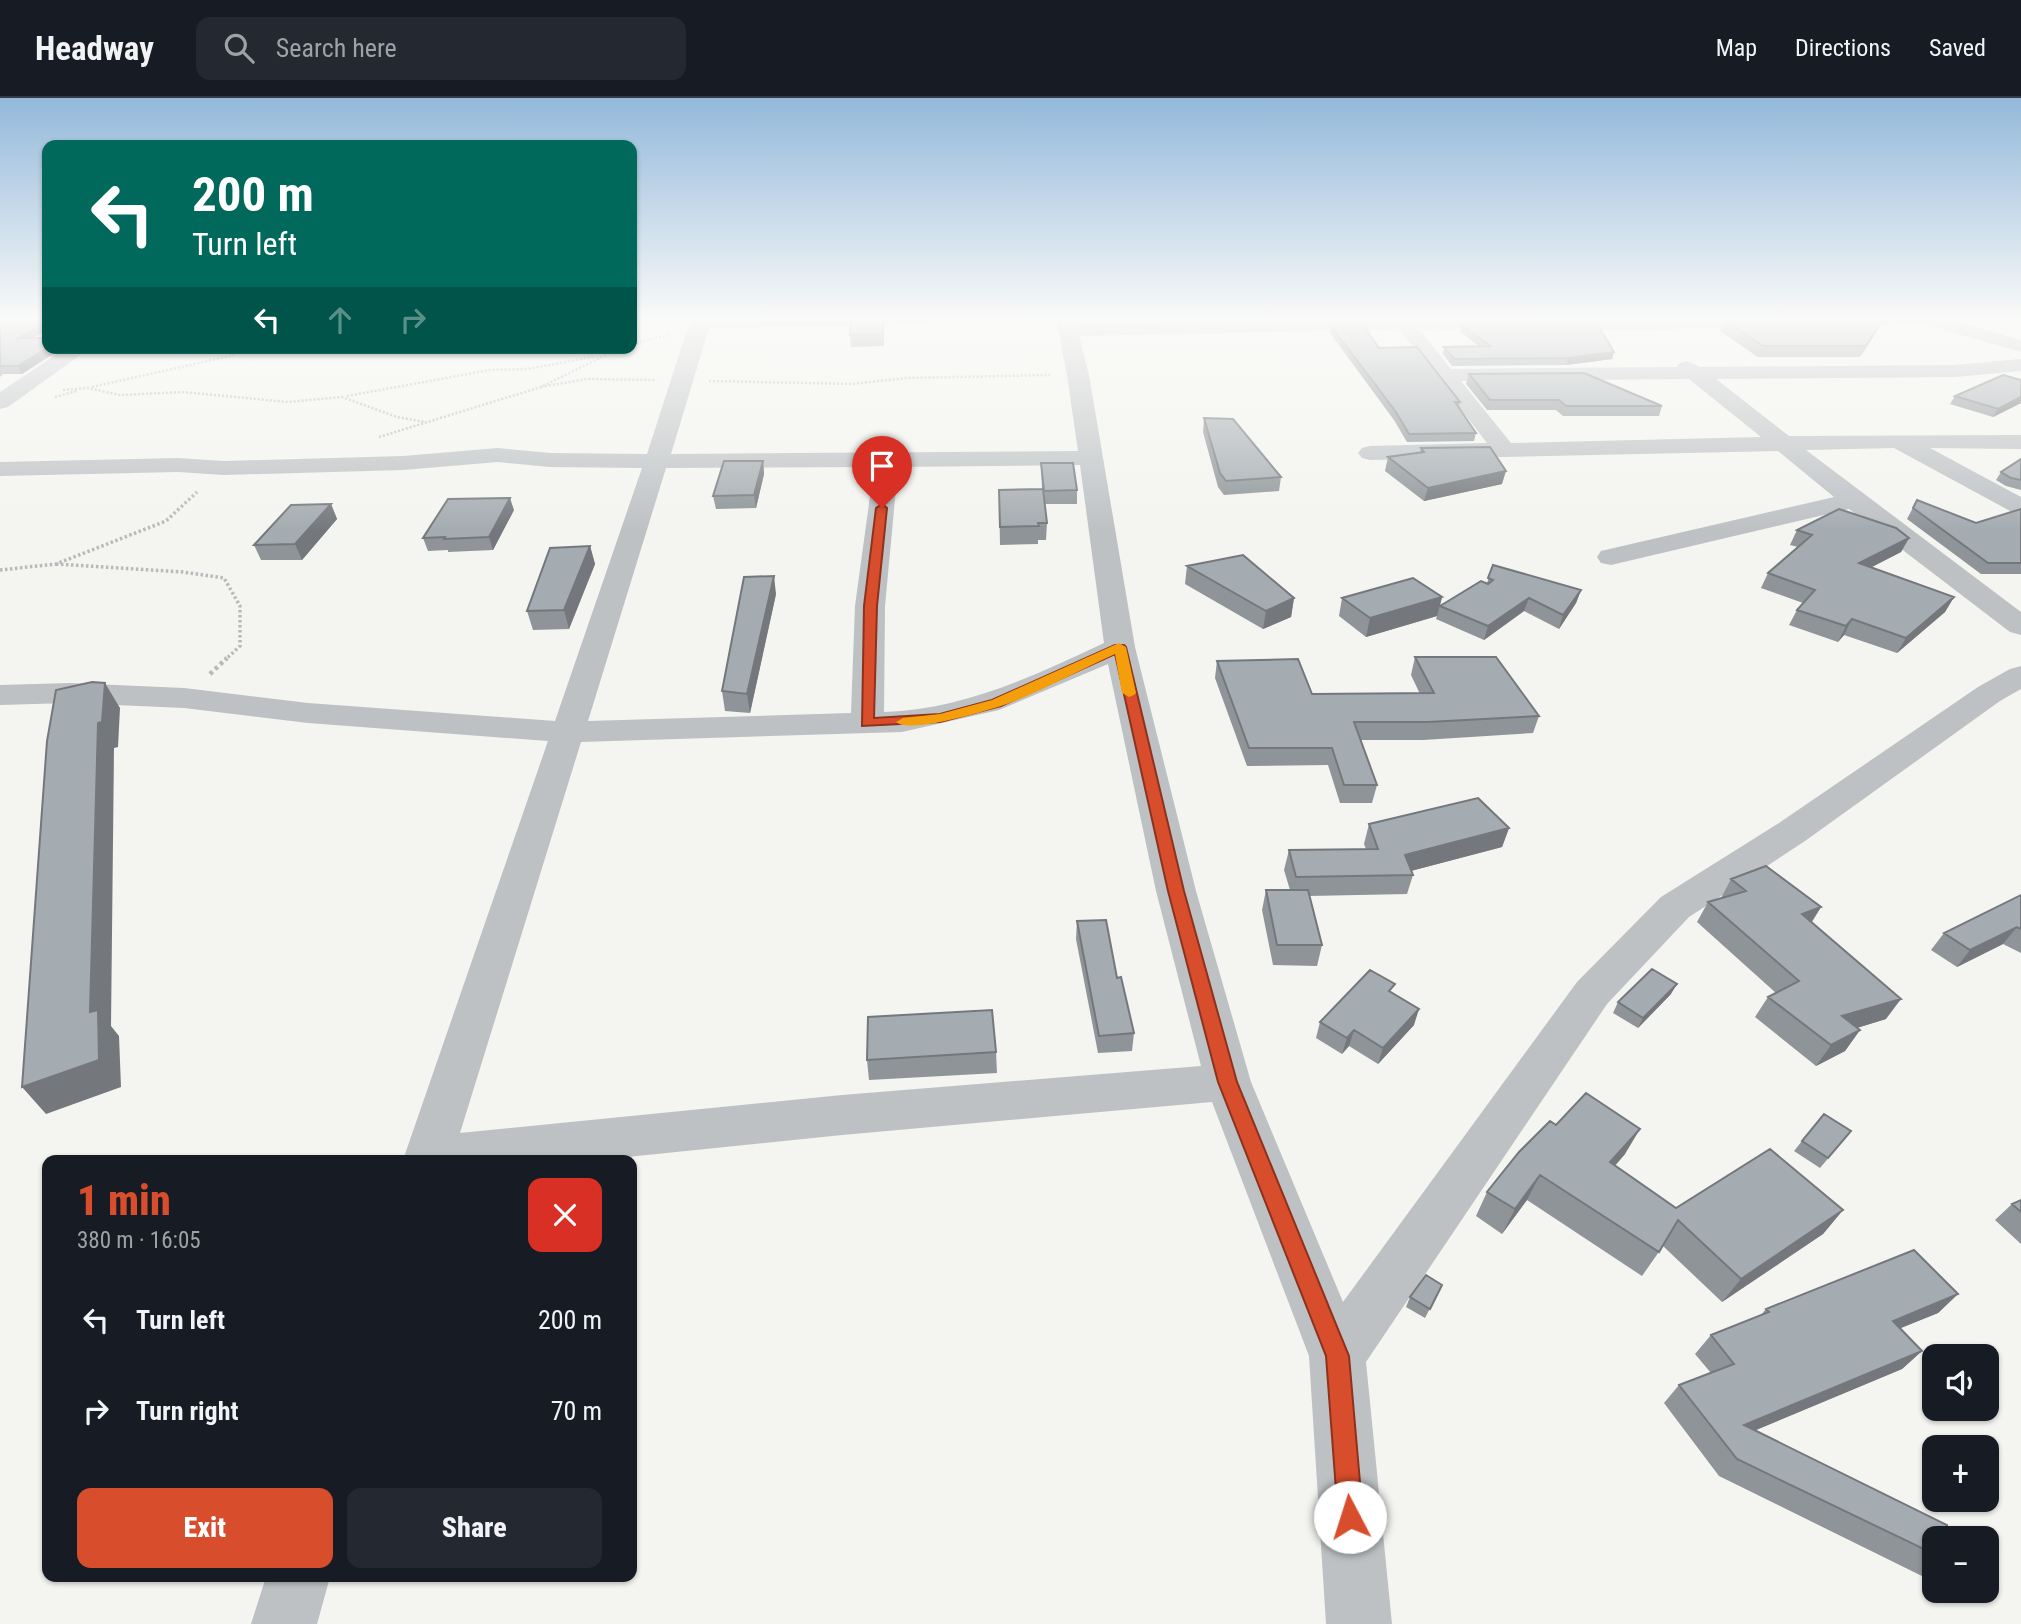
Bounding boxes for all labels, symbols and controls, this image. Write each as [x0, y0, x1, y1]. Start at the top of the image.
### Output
search box [196, 17, 686, 80]
text: Headway [35, 29, 154, 68]
icon: search [220, 29, 258, 67]
text: Search here [276, 33, 397, 63]
text: Map [1716, 34, 1757, 62]
text: Directions [1795, 34, 1891, 62]
text: Saved [1929, 34, 1986, 62]
text: 200 m [192, 166, 314, 223]
icon: left [77, 168, 168, 259]
text: Turn left [192, 225, 297, 263]
icon: left [248, 301, 286, 339]
icon: ahead [321, 301, 359, 339]
icon: right [394, 301, 432, 339]
pin [852, 436, 912, 508]
icon: arrive [863, 447, 901, 485]
text: 1 min [77, 1176, 171, 1225]
button: close [528, 1178, 602, 1252]
text: 380 m · 16:05 [77, 1227, 201, 1254]
icon: left [77, 1301, 115, 1339]
text: Turn left [136, 1305, 225, 1335]
text: 200 m [538, 1305, 602, 1335]
map controls [1922, 1344, 1999, 1603]
button: sound [1922, 1344, 1999, 1421]
icon: right [77, 1392, 115, 1430]
text: Turn right [136, 1396, 238, 1426]
text: 70 m [551, 1396, 602, 1426]
button: + [1922, 1435, 1999, 1512]
position arrow [1313, 1480, 1387, 1554]
button: Exit [77, 1488, 333, 1568]
button: Share [347, 1488, 602, 1568]
button: − [1922, 1526, 1999, 1603]

